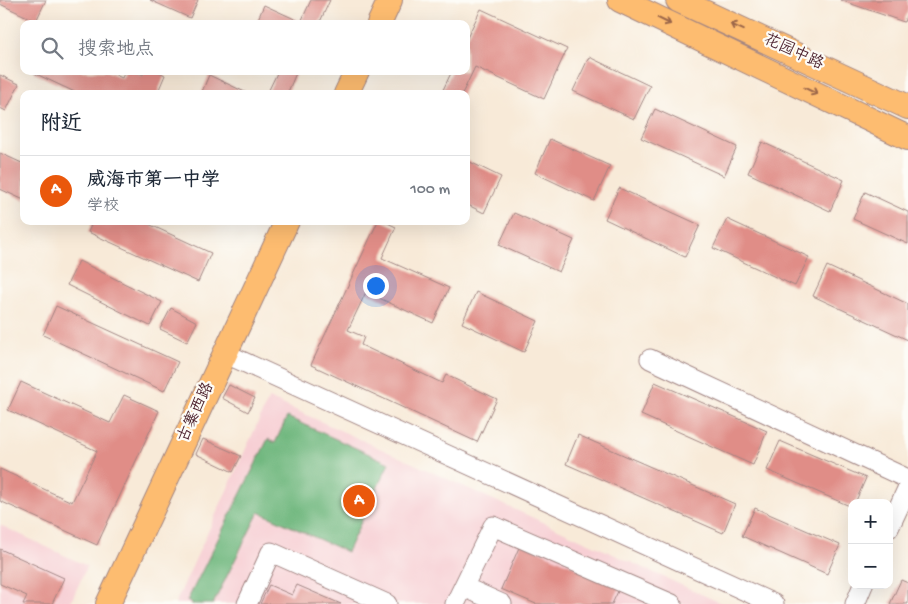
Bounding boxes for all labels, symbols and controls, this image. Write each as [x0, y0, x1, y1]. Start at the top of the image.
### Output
one-way arrow [656, 17, 671, 26]
search box [20, 20, 470, 75]
one-way arrow [730, 22, 745, 32]
street label: 花园中路 [760, 29, 827, 75]
icon: search [38, 34, 66, 62]
text: 搜索地点 [78, 39, 154, 62]
one-way arrow [803, 87, 818, 96]
text: 附近 [40, 113, 82, 138]
text: 威海市第一中学 [87, 170, 220, 193]
text: A [51, 181, 61, 200]
text: 100 m [410, 181, 450, 200]
text: 学校 [87, 198, 119, 217]
your location [363, 273, 389, 299]
street label: 古寨西路 [173, 379, 219, 446]
pin: A [343, 482, 375, 520]
map controls [848, 499, 893, 589]
button: + [848, 499, 893, 544]
button: − [848, 544, 893, 589]

